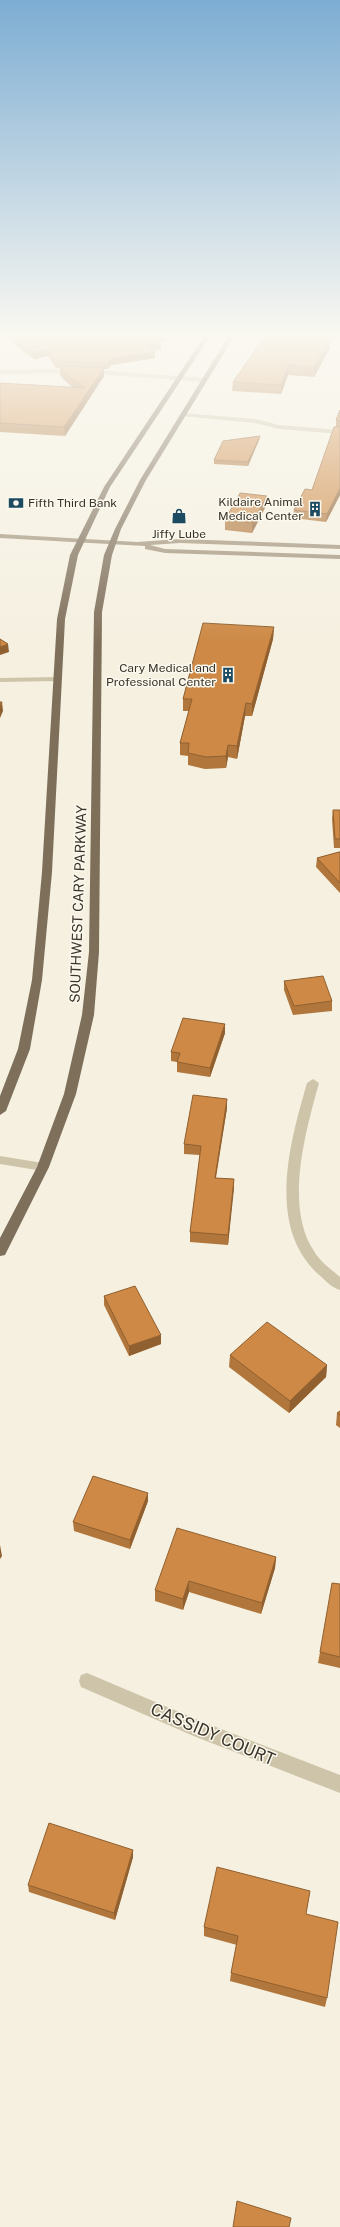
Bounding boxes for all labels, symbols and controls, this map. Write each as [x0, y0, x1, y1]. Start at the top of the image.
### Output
bank icon: Fifth Third Bank [7, 494, 25, 512]
place label: Kildaire Animal Medical Center [218, 495, 303, 523]
place label: Fifth Third Bank [28, 496, 117, 510]
building icon: Kildaire Animal Medical Center [306, 500, 324, 518]
shop icon: Jiffy Lube [170, 507, 188, 525]
place label: Jiffy Lube [152, 527, 206, 541]
place label: Cary Medical and Professional Center [106, 661, 216, 689]
building icon: Cary Medical and Professional Center [219, 666, 237, 684]
street label: SOUTHWEST CARY PARKWAY [67, 804, 89, 1003]
street label: CASSIDY COURT [148, 1699, 278, 1769]

